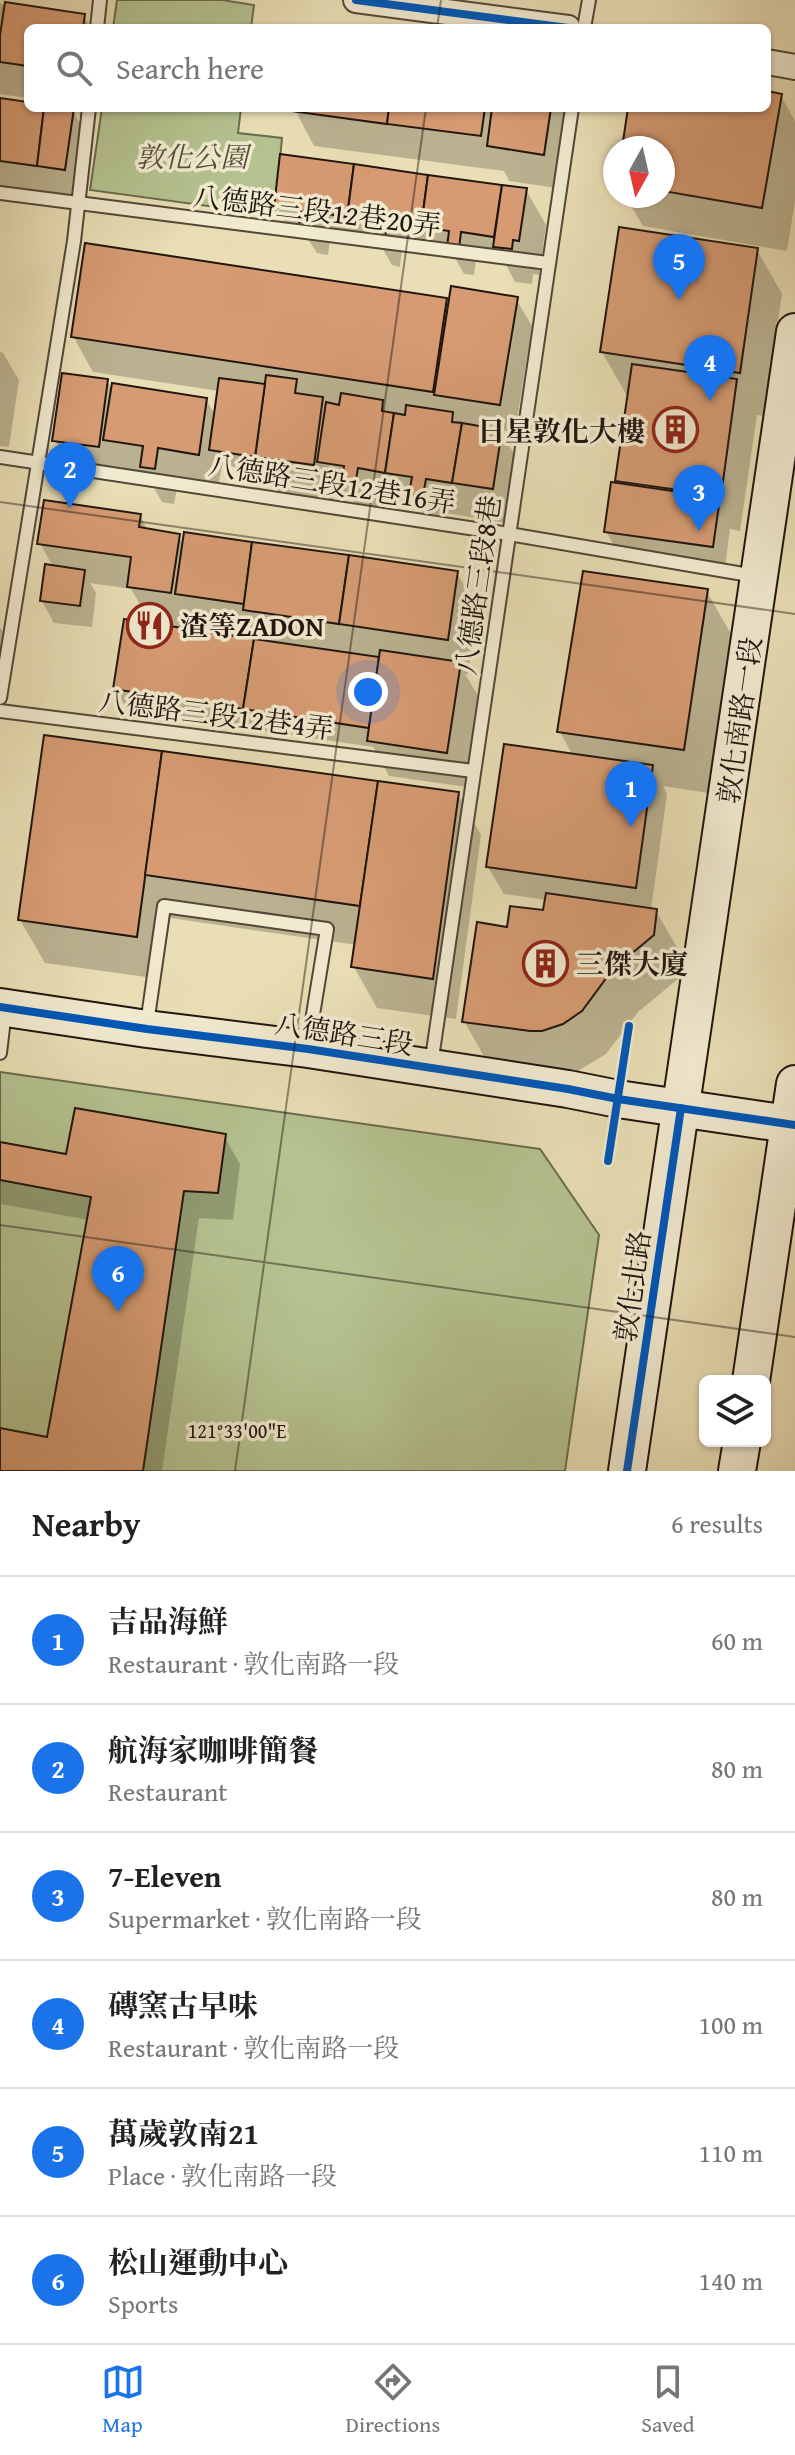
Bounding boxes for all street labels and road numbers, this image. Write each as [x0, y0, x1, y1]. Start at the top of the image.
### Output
street label: 八德路三段12巷20弄 [190, 174, 444, 246]
street label: 八德路三段12巷16弄 [205, 443, 459, 523]
street label: 八德路三段8巷 [444, 492, 510, 678]
street label: 敦化南路一段 [707, 634, 771, 806]
street label: 八德路三段12巷4弄 [96, 679, 336, 749]
street label: 八德路三段 [272, 1002, 416, 1064]
street label: 敦化北路 [604, 1228, 660, 1344]

